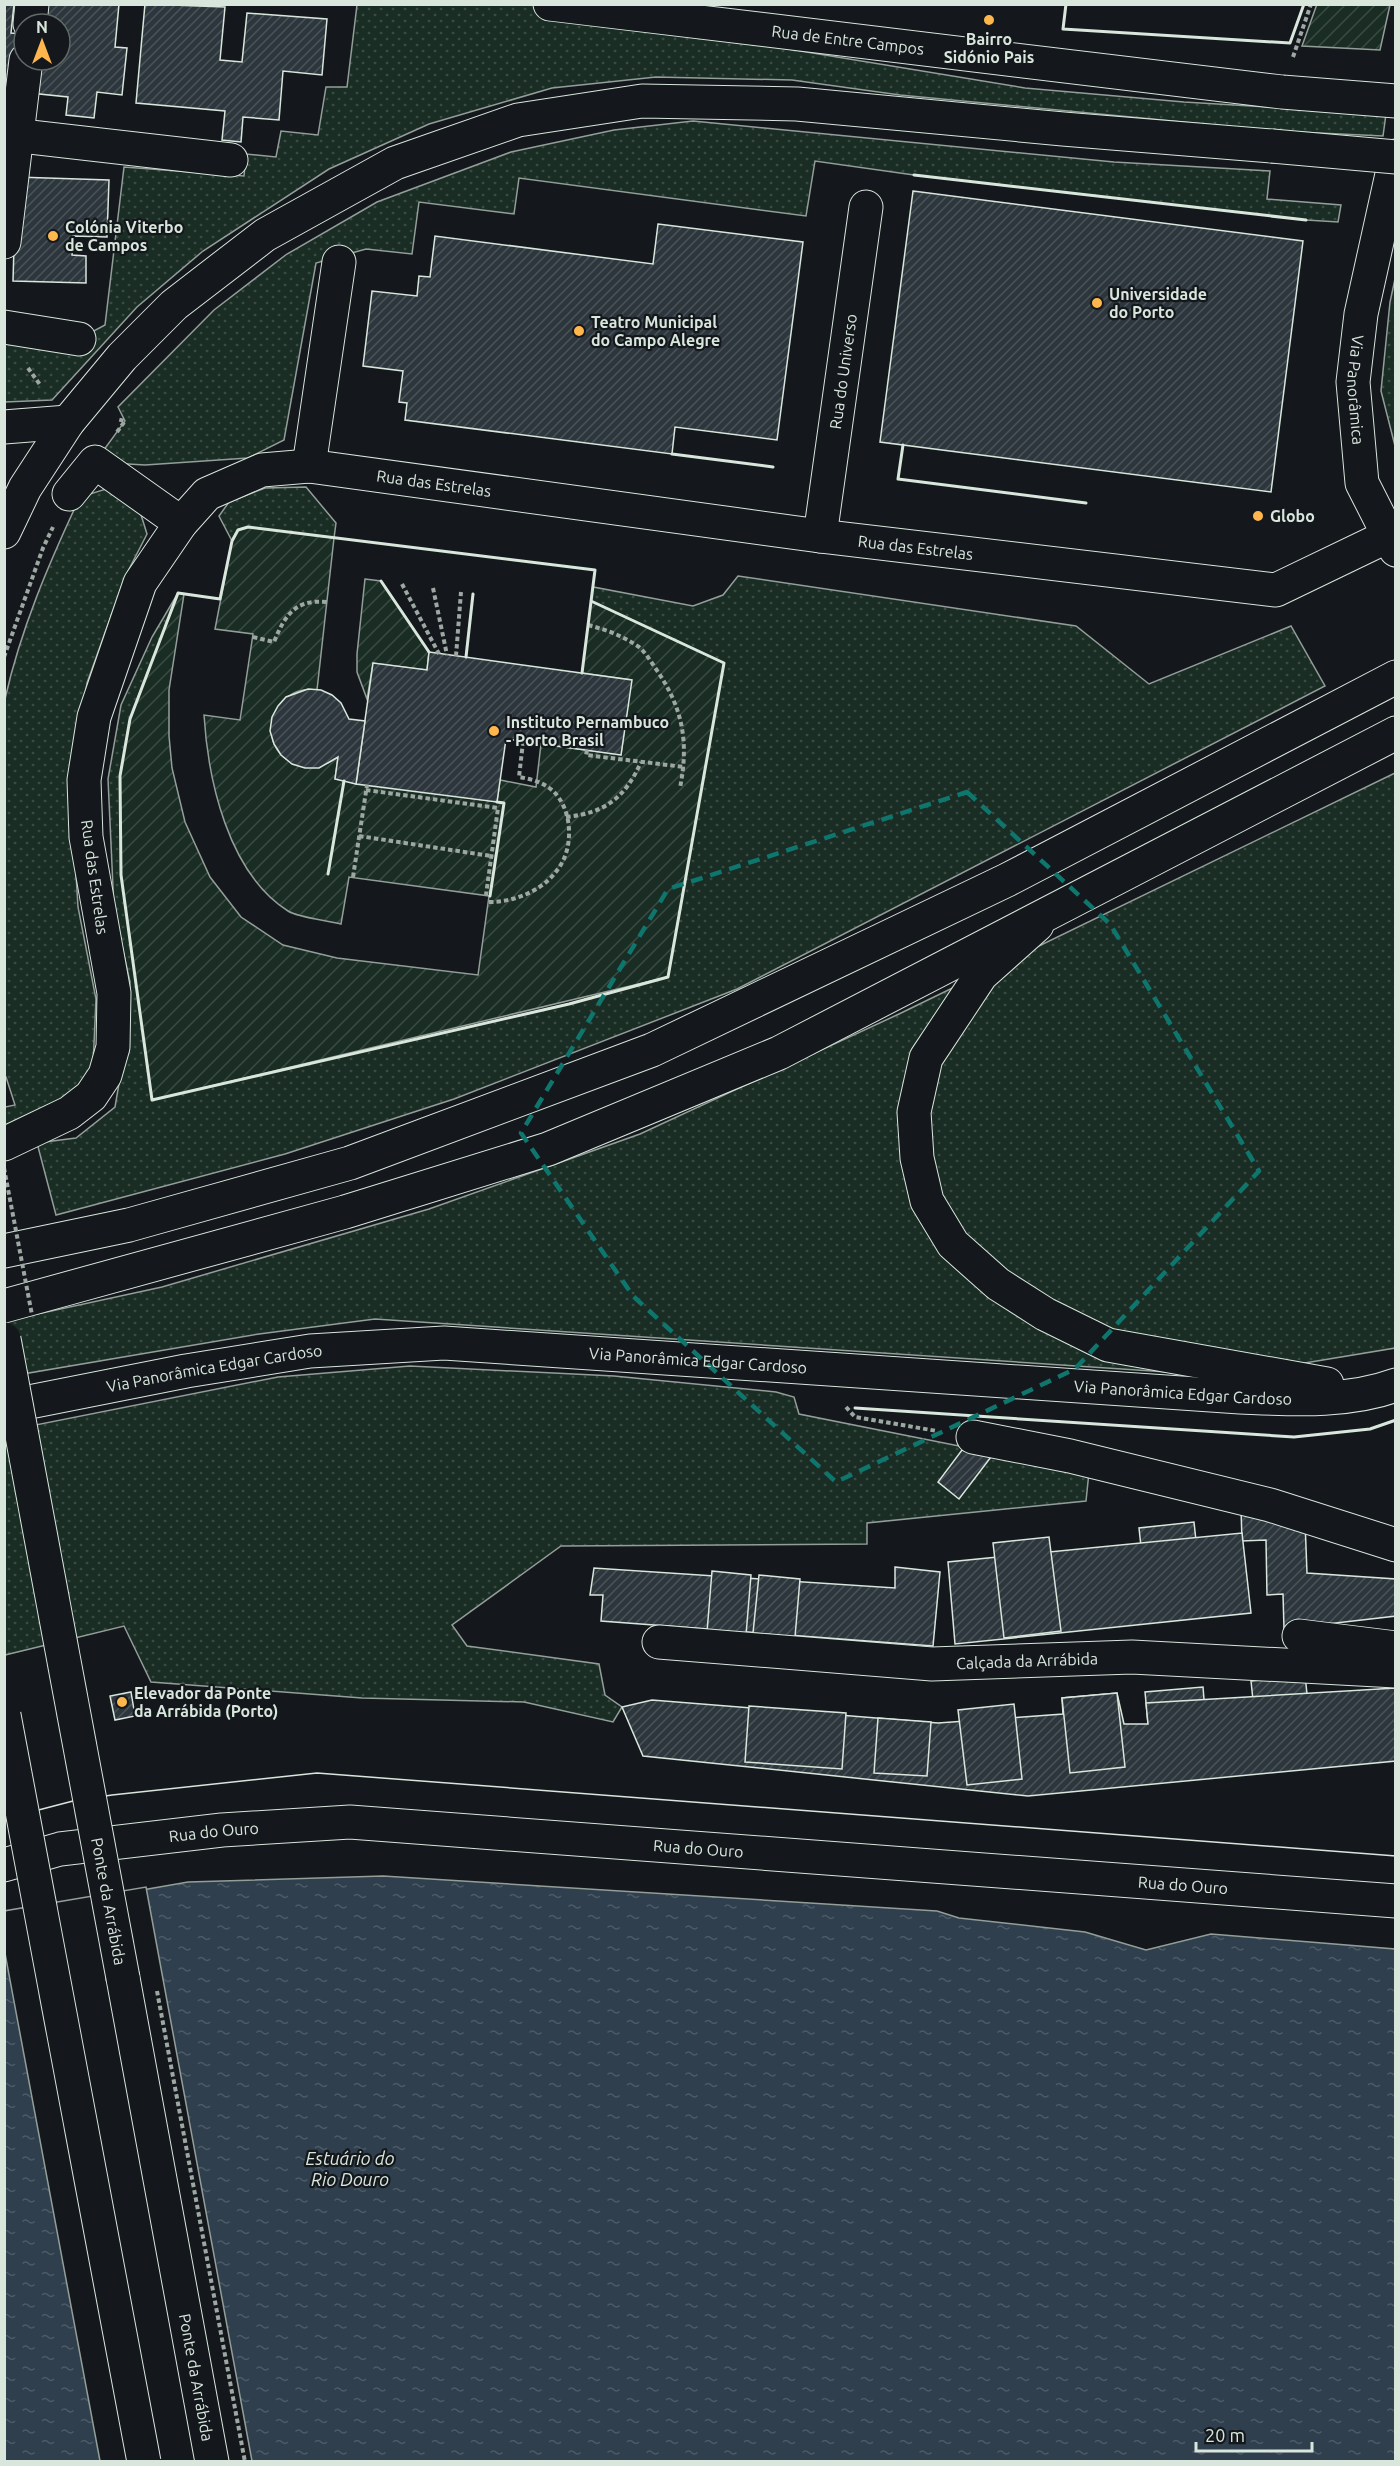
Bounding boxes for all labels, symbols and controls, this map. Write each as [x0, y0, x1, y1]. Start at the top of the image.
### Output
north arrow [12, 12, 72, 72]
marker: Bairro Sidónio Pais [982, 13, 996, 27]
text: N [36, 18, 48, 36]
street label: Rua de Entre Campos [771, 22, 925, 58]
place label: Bairro Sidónio Pais [944, 30, 1034, 66]
place label: Colónia Viterbo de Campos [65, 218, 183, 254]
marker: Colónia Viterbo de Campos [46, 229, 60, 243]
place label: Universidade do Porto [1109, 285, 1207, 321]
marker: Universidade do Porto [1090, 296, 1104, 310]
place label: Teatro Municipal do Campo Alegre [591, 313, 720, 349]
street label: Rua do Universo [826, 313, 860, 430]
marker: Teatro Municipal do Campo Alegre [572, 324, 586, 338]
street label: Via Panorâmica [1344, 334, 1368, 445]
street label: Rua das Estrelas [375, 466, 492, 500]
place label: Globo [1270, 507, 1315, 525]
marker: Globo [1251, 509, 1265, 523]
street label: Rua das Estrelas [857, 532, 974, 563]
place label: Instituto Pernambuco - Porto Brasil [506, 713, 669, 749]
marker: Instituto Pernambuco - Porto Brasil [487, 724, 501, 738]
street label: Rua das Estrelas [78, 818, 112, 936]
street label: Via Panorâmica Edgar Cardoso [105, 1341, 323, 1396]
street label: Via Panorâmica Edgar Cardoso [588, 1344, 808, 1377]
street label: Via Panorâmica Edgar Cardoso [1073, 1377, 1292, 1408]
street label: Calçada da Arrábida [956, 1649, 1098, 1672]
place label: Elevador da Ponte da Arrábida (Porto) [134, 1684, 278, 1721]
marker: Elevador da Ponte da Arrábida (Porto) [115, 1695, 129, 1709]
street label: Rua do Ouro [168, 1819, 259, 1845]
street label: Ponte da Arrábida [88, 1836, 129, 1967]
street label: Rua do Ouro [653, 1836, 744, 1861]
street label: Rua do Ouro [1137, 1873, 1229, 1897]
water label: Estuário do Rio Douro [306, 2148, 395, 2189]
street label: Ponte da Arrábida [176, 2312, 217, 2443]
scale bar [1196, 2415, 1312, 2453]
text: 20 m [1205, 2425, 1245, 2445]

